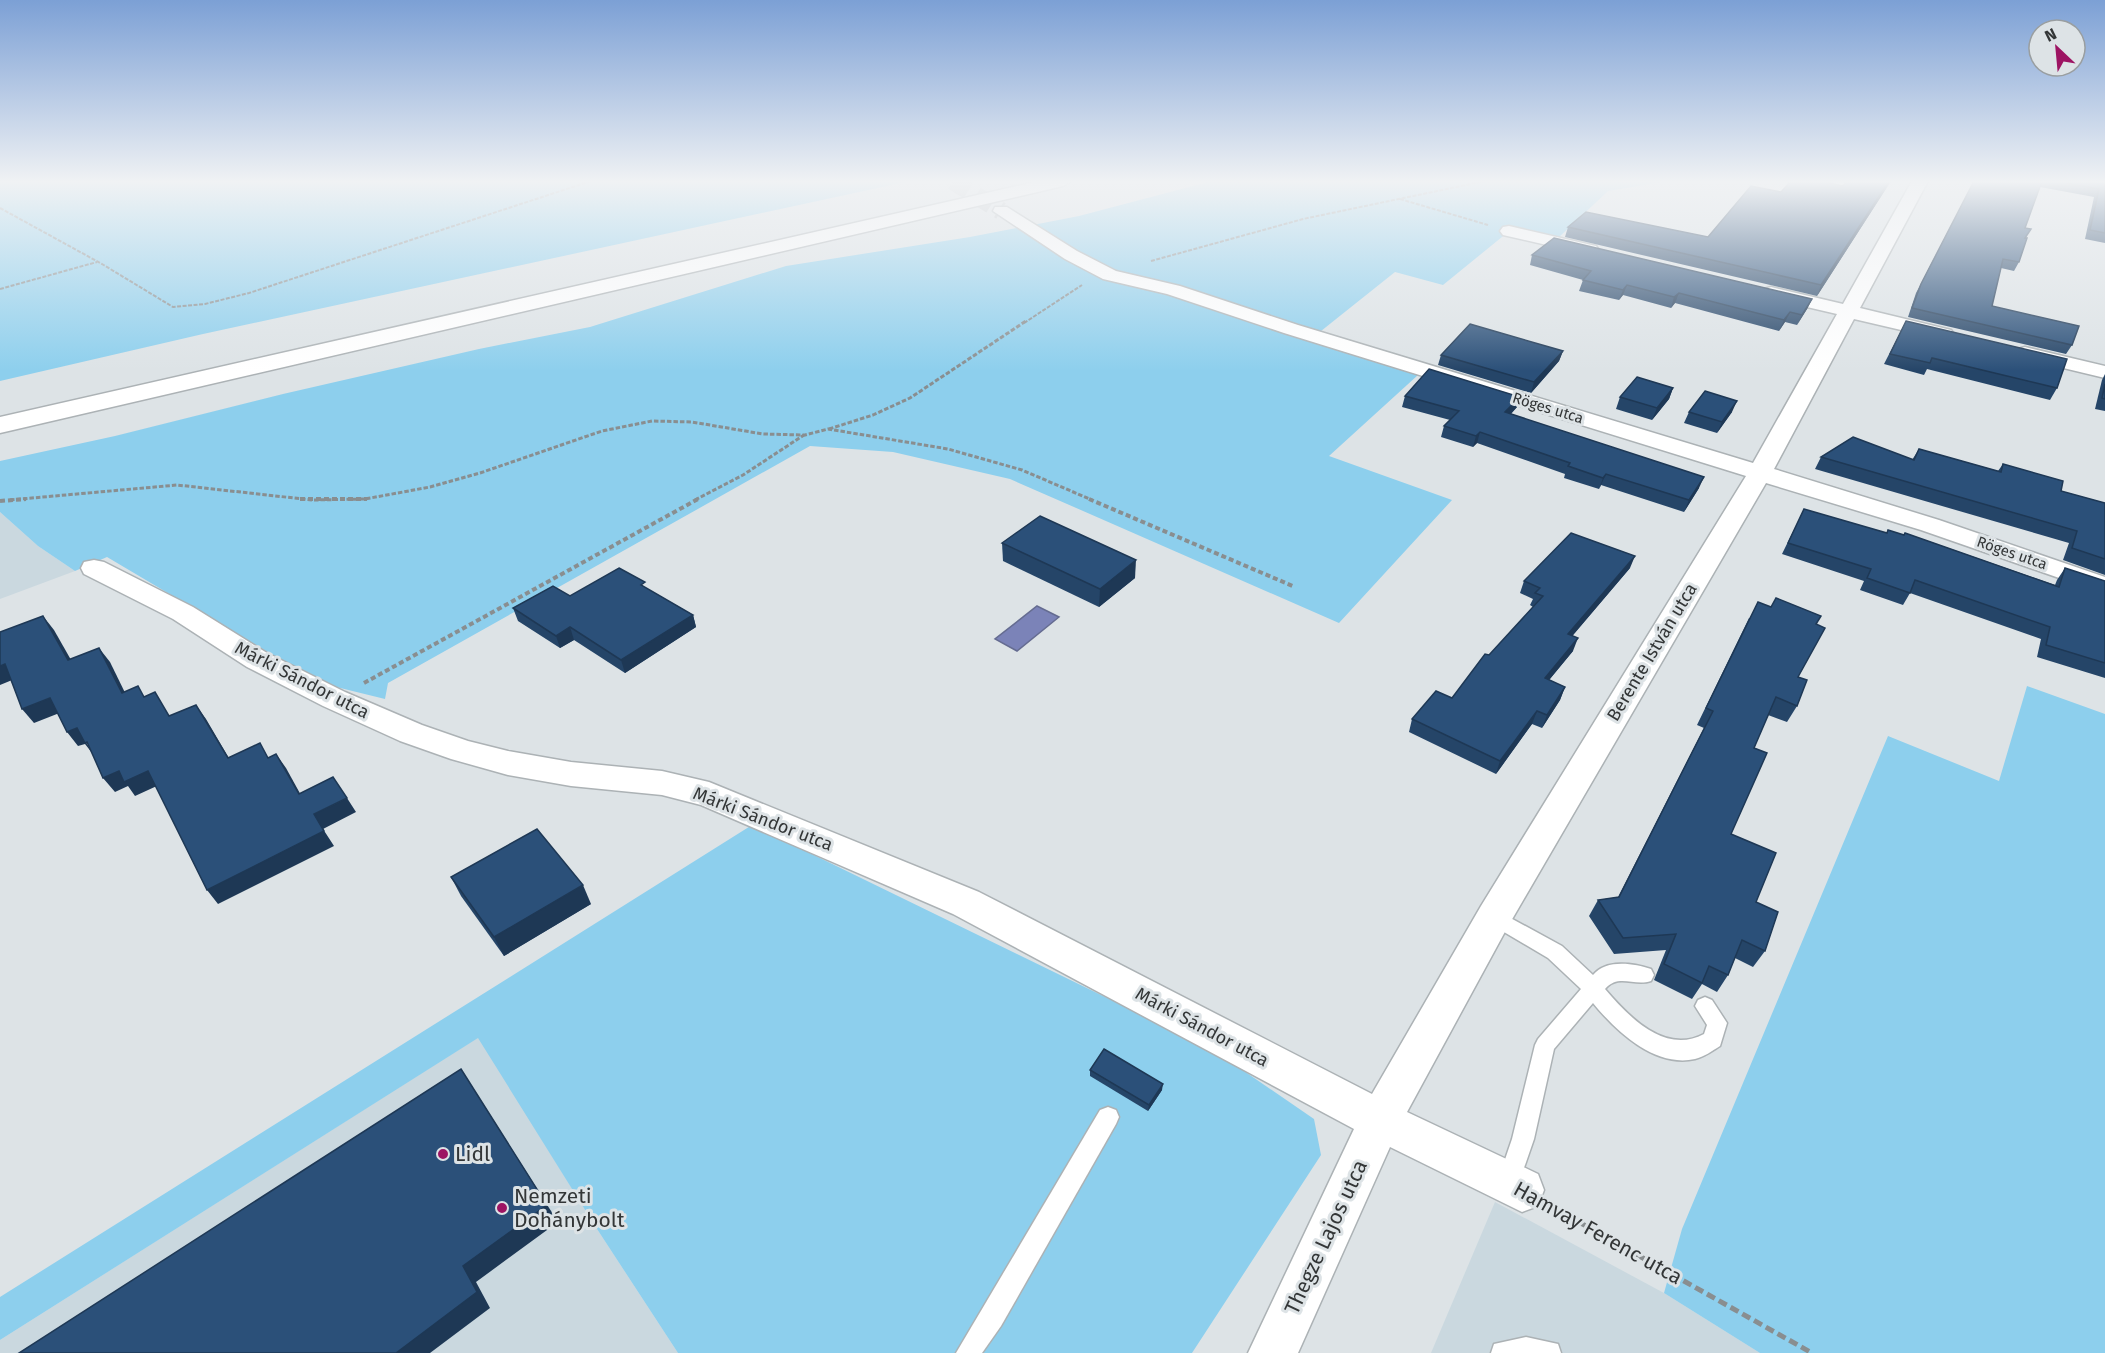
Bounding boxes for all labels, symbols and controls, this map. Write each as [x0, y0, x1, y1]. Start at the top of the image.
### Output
north arrow [2027, 18, 2087, 78]
text: N [2042, 24, 2060, 46]
street label: Röges utca [1510, 389, 1586, 427]
street label: Röges utca [1974, 533, 2050, 573]
street label: Berente István utca [1602, 579, 1702, 725]
street label: Márki Sándor utca [231, 637, 373, 723]
street label: Márki Sándor utca [690, 782, 836, 856]
street label: Márki Sándor utca [1132, 983, 1272, 1071]
place label: Lidl [455, 1141, 490, 1167]
marker: Lidl [436, 1147, 450, 1161]
street label: Thegze Lajos utca [1279, 1156, 1373, 1318]
street label: Hamvay Ferenc utca [1509, 1176, 1687, 1290]
place label: Nemzeti Dohánybolt [514, 1183, 625, 1233]
marker: Nemzeti Dohánybolt [495, 1201, 509, 1215]

